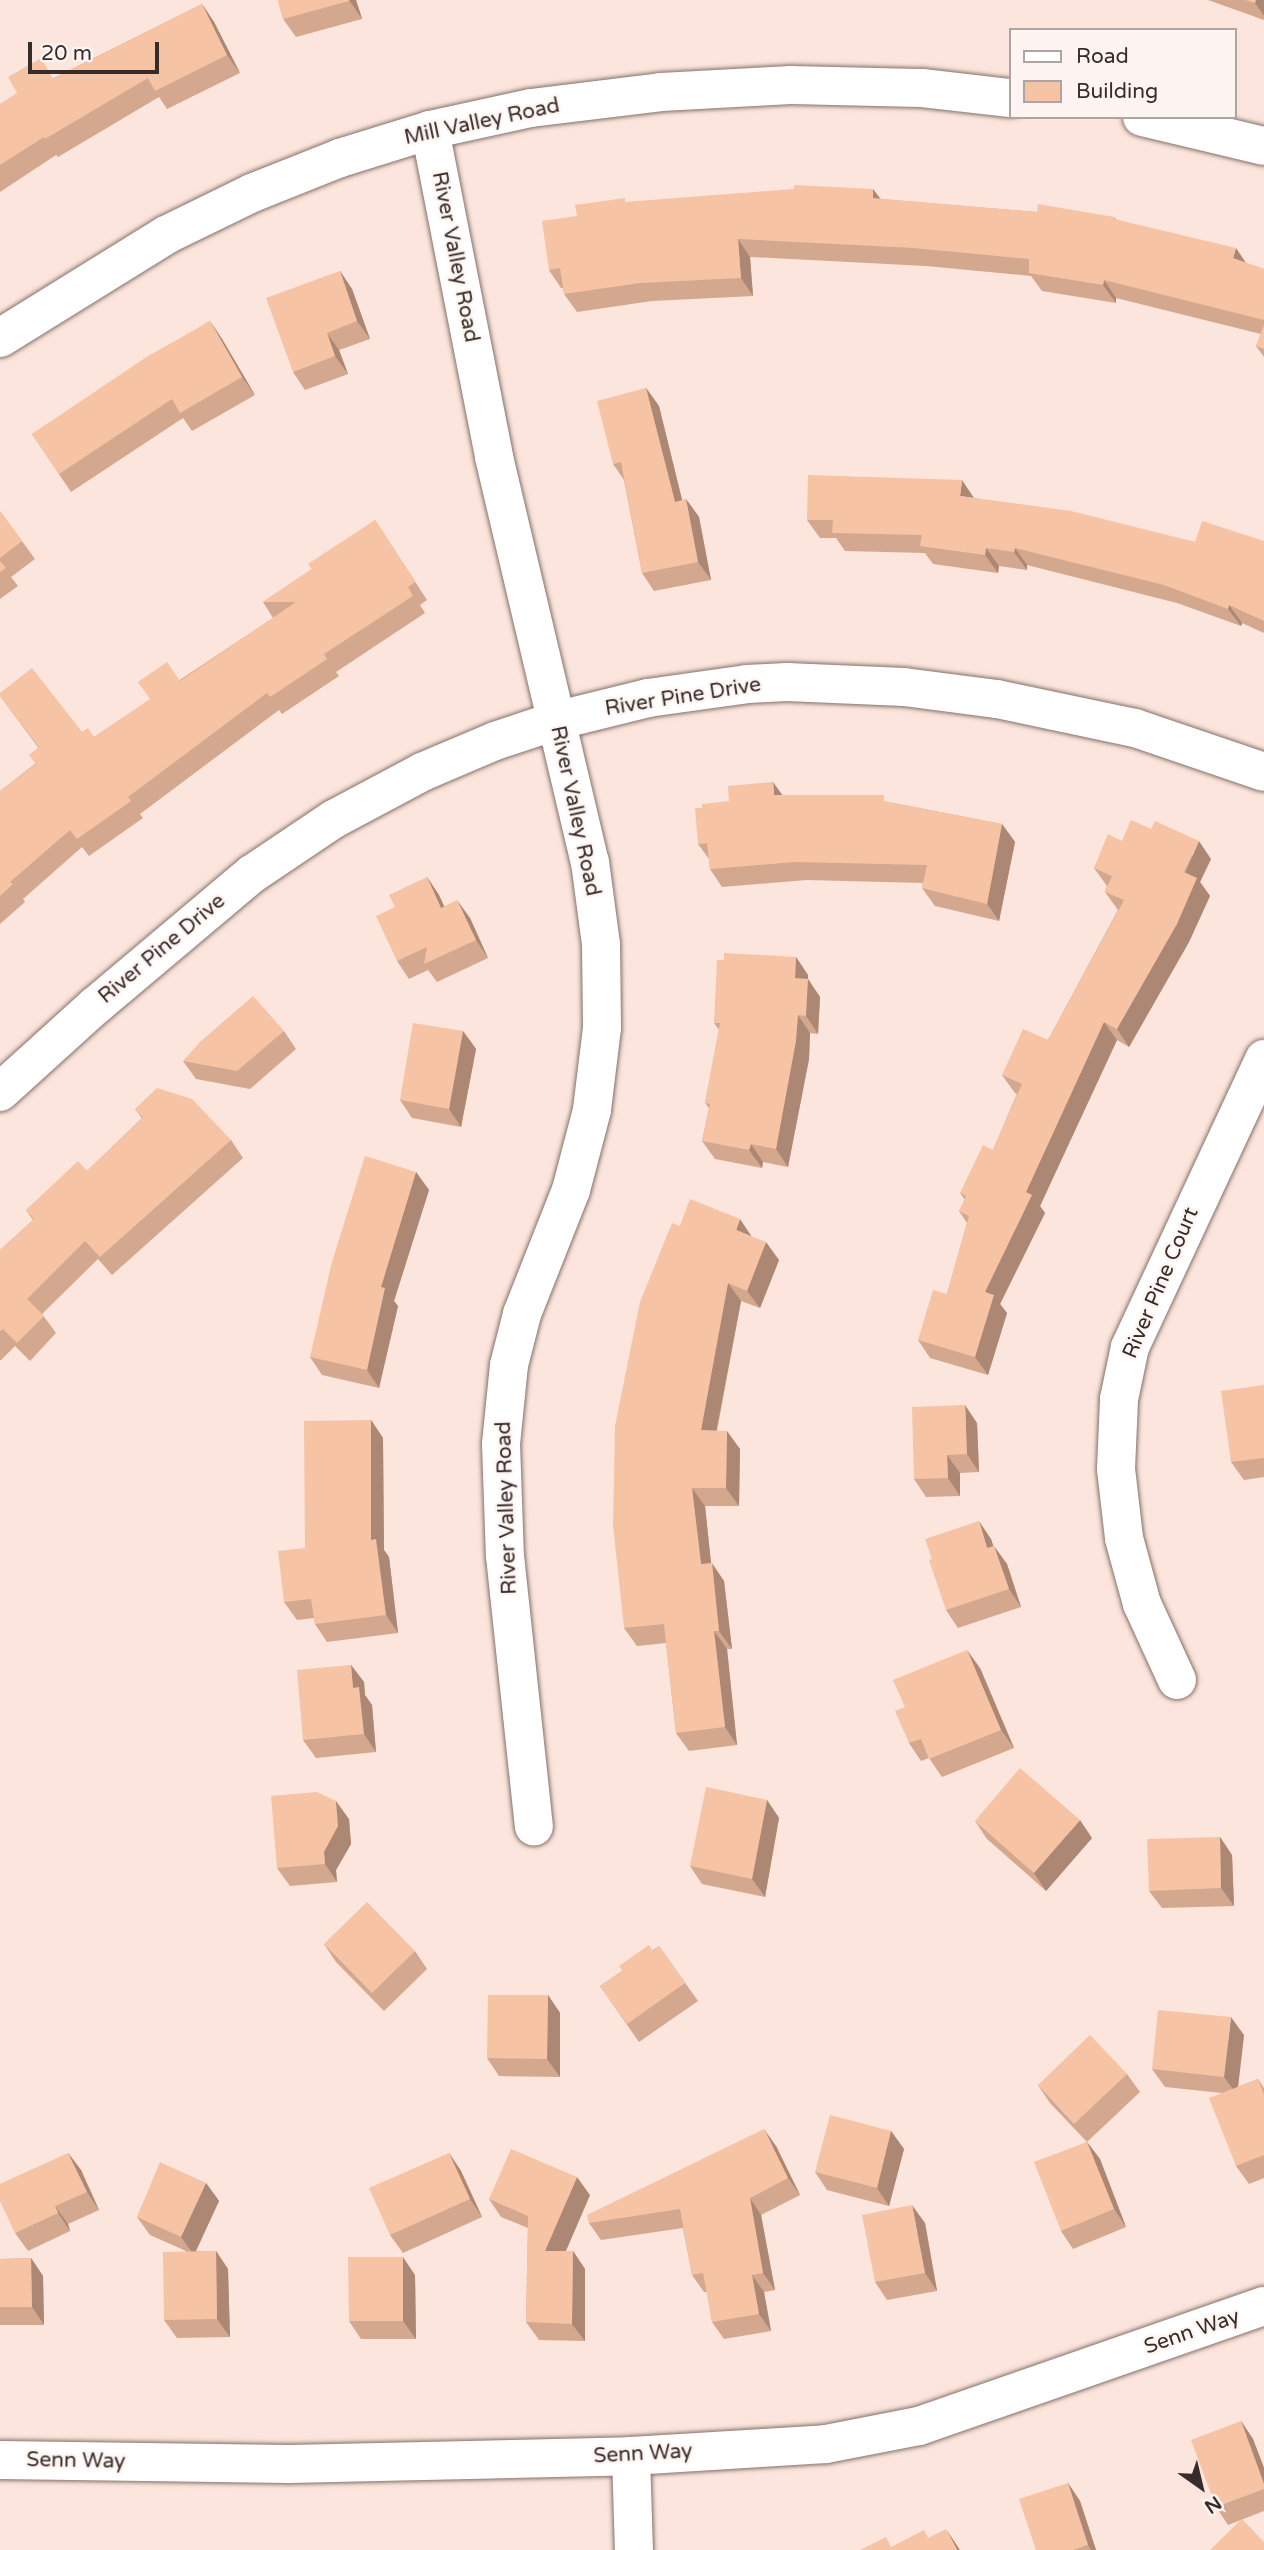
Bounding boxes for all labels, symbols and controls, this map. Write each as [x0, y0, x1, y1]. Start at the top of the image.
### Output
scale bar [32, 28, 163, 72]
legend [1009, 28, 1236, 119]
text: 20 m [41, 41, 92, 66]
text: Road [1076, 44, 1129, 69]
text: Building [1076, 79, 1158, 104]
street label: Mill Valley Road [402, 93, 562, 151]
street label: River Valley Road [426, 169, 484, 345]
street label: River Pine Drive [603, 672, 763, 722]
street label: River Valley Road [545, 724, 605, 898]
street label: River Pine Drive [94, 889, 230, 1009]
street label: River Pine Court [1118, 1204, 1204, 1362]
street label: River Valley Road [491, 1421, 523, 1595]
street label: Senn Way [1141, 2304, 1243, 2360]
street label: Senn Way [593, 2439, 693, 2469]
street label: Senn Way [26, 2448, 126, 2474]
north arrow [1166, 2452, 1236, 2522]
text: N [1200, 2491, 1225, 2518]

